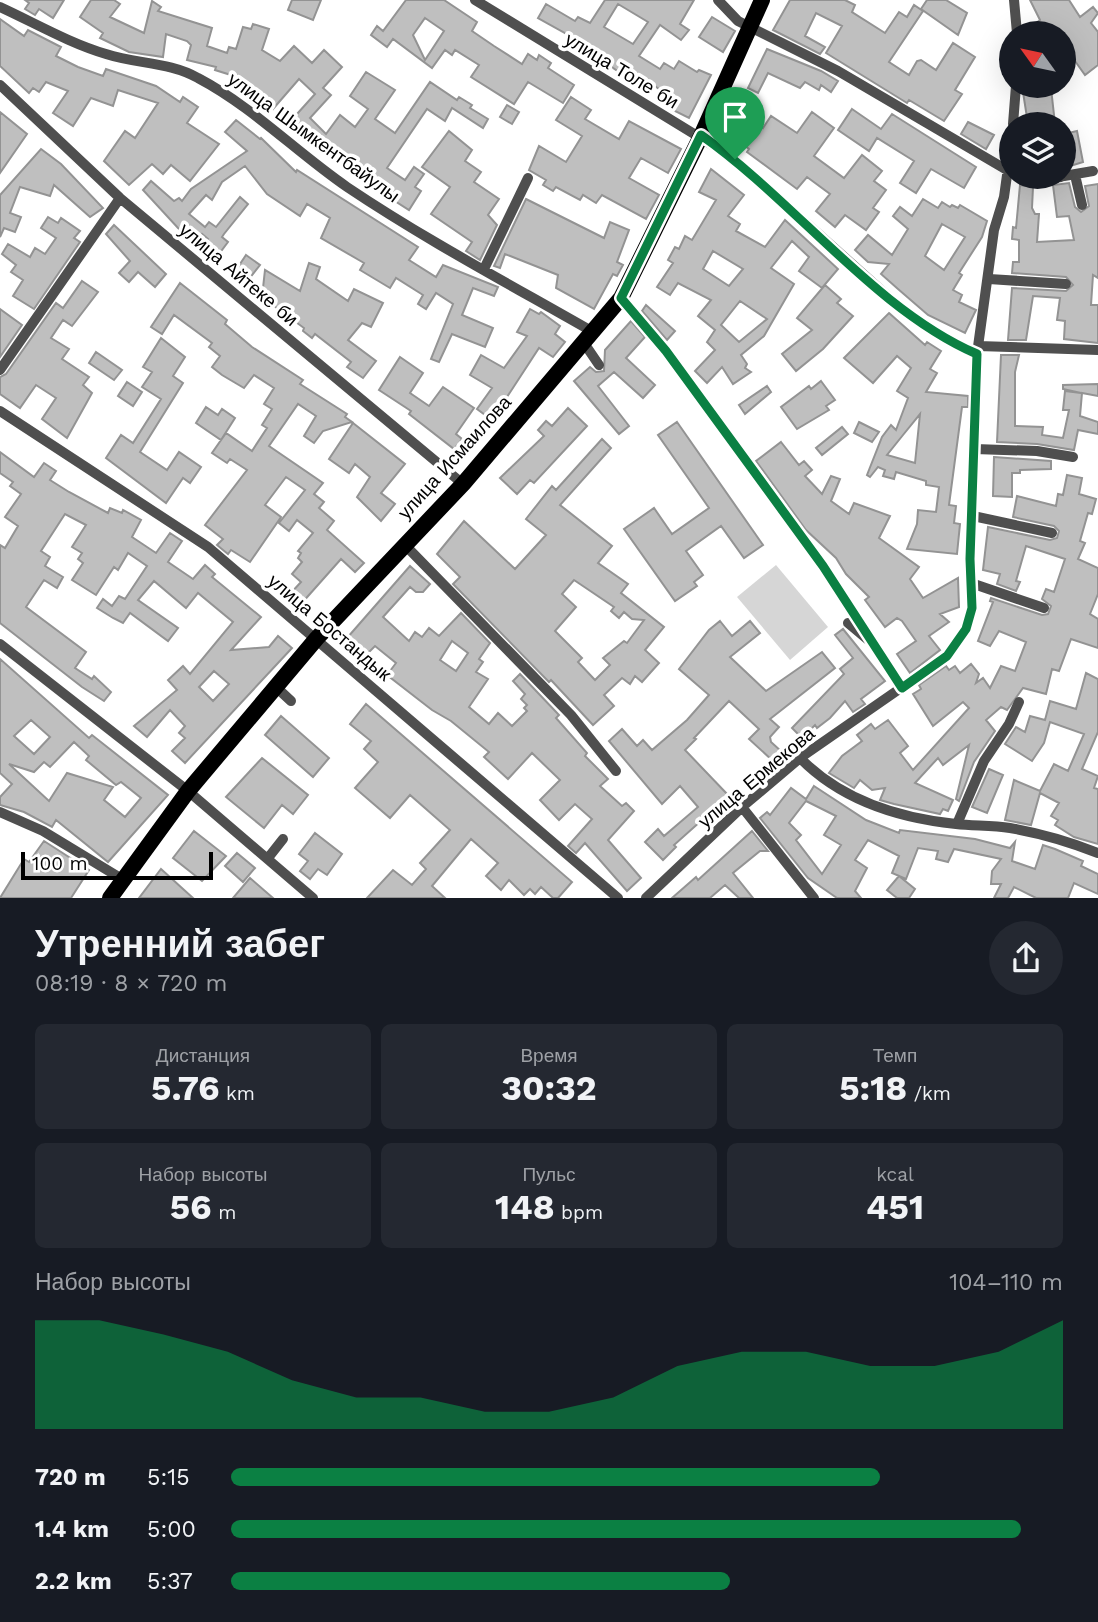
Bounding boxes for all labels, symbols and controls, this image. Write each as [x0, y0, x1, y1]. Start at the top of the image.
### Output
north arrow [999, 21, 1076, 98]
map controls [999, 21, 1076, 189]
street label: улица Толе би [561, 27, 683, 113]
street label: улица Шымкентбайулы [223, 67, 404, 207]
pin [705, 87, 765, 159]
icon: arrive [716, 98, 754, 136]
button: layers [999, 112, 1076, 189]
street label: улица Айтеке би [175, 218, 303, 331]
street label: улица Исмаилова [393, 390, 516, 524]
street label: улица Бостандык [263, 569, 397, 686]
street label: улица Ермекова [693, 722, 820, 833]
scale bar [21, 848, 214, 880]
text: 100 m [32, 852, 88, 875]
button: share [989, 921, 1063, 995]
text: Утренний забег [35, 922, 325, 966]
text: 08:19 · 8 × 720 m [35, 970, 228, 997]
text: Дистанция [156, 1044, 250, 1067]
text: Время [520, 1044, 578, 1067]
text: Темп [873, 1044, 917, 1067]
text: 5.76 [151, 1067, 220, 1109]
text: 30:32 [501, 1067, 597, 1109]
text: 5:18 [839, 1067, 907, 1109]
text: km [220, 1082, 255, 1105]
text: /km [907, 1082, 951, 1105]
text: Набор высоты [139, 1163, 267, 1186]
text: Пульс [522, 1163, 576, 1186]
text: kcal [876, 1163, 914, 1186]
text: 56 [170, 1186, 212, 1228]
text: 148 [495, 1186, 555, 1228]
text: 451 [866, 1186, 924, 1228]
text: m [212, 1201, 236, 1224]
text: bpm [555, 1201, 603, 1224]
text: Набор высоты [35, 1269, 191, 1296]
text: 104–110 m [949, 1269, 1063, 1296]
text: 720 m [35, 1464, 106, 1491]
text: 5:15 [147, 1464, 190, 1491]
text: 1.4 km [35, 1516, 109, 1543]
text: 5:00 [147, 1516, 196, 1543]
text: 2.2 km [35, 1568, 112, 1595]
text: 5:37 [147, 1568, 193, 1595]

